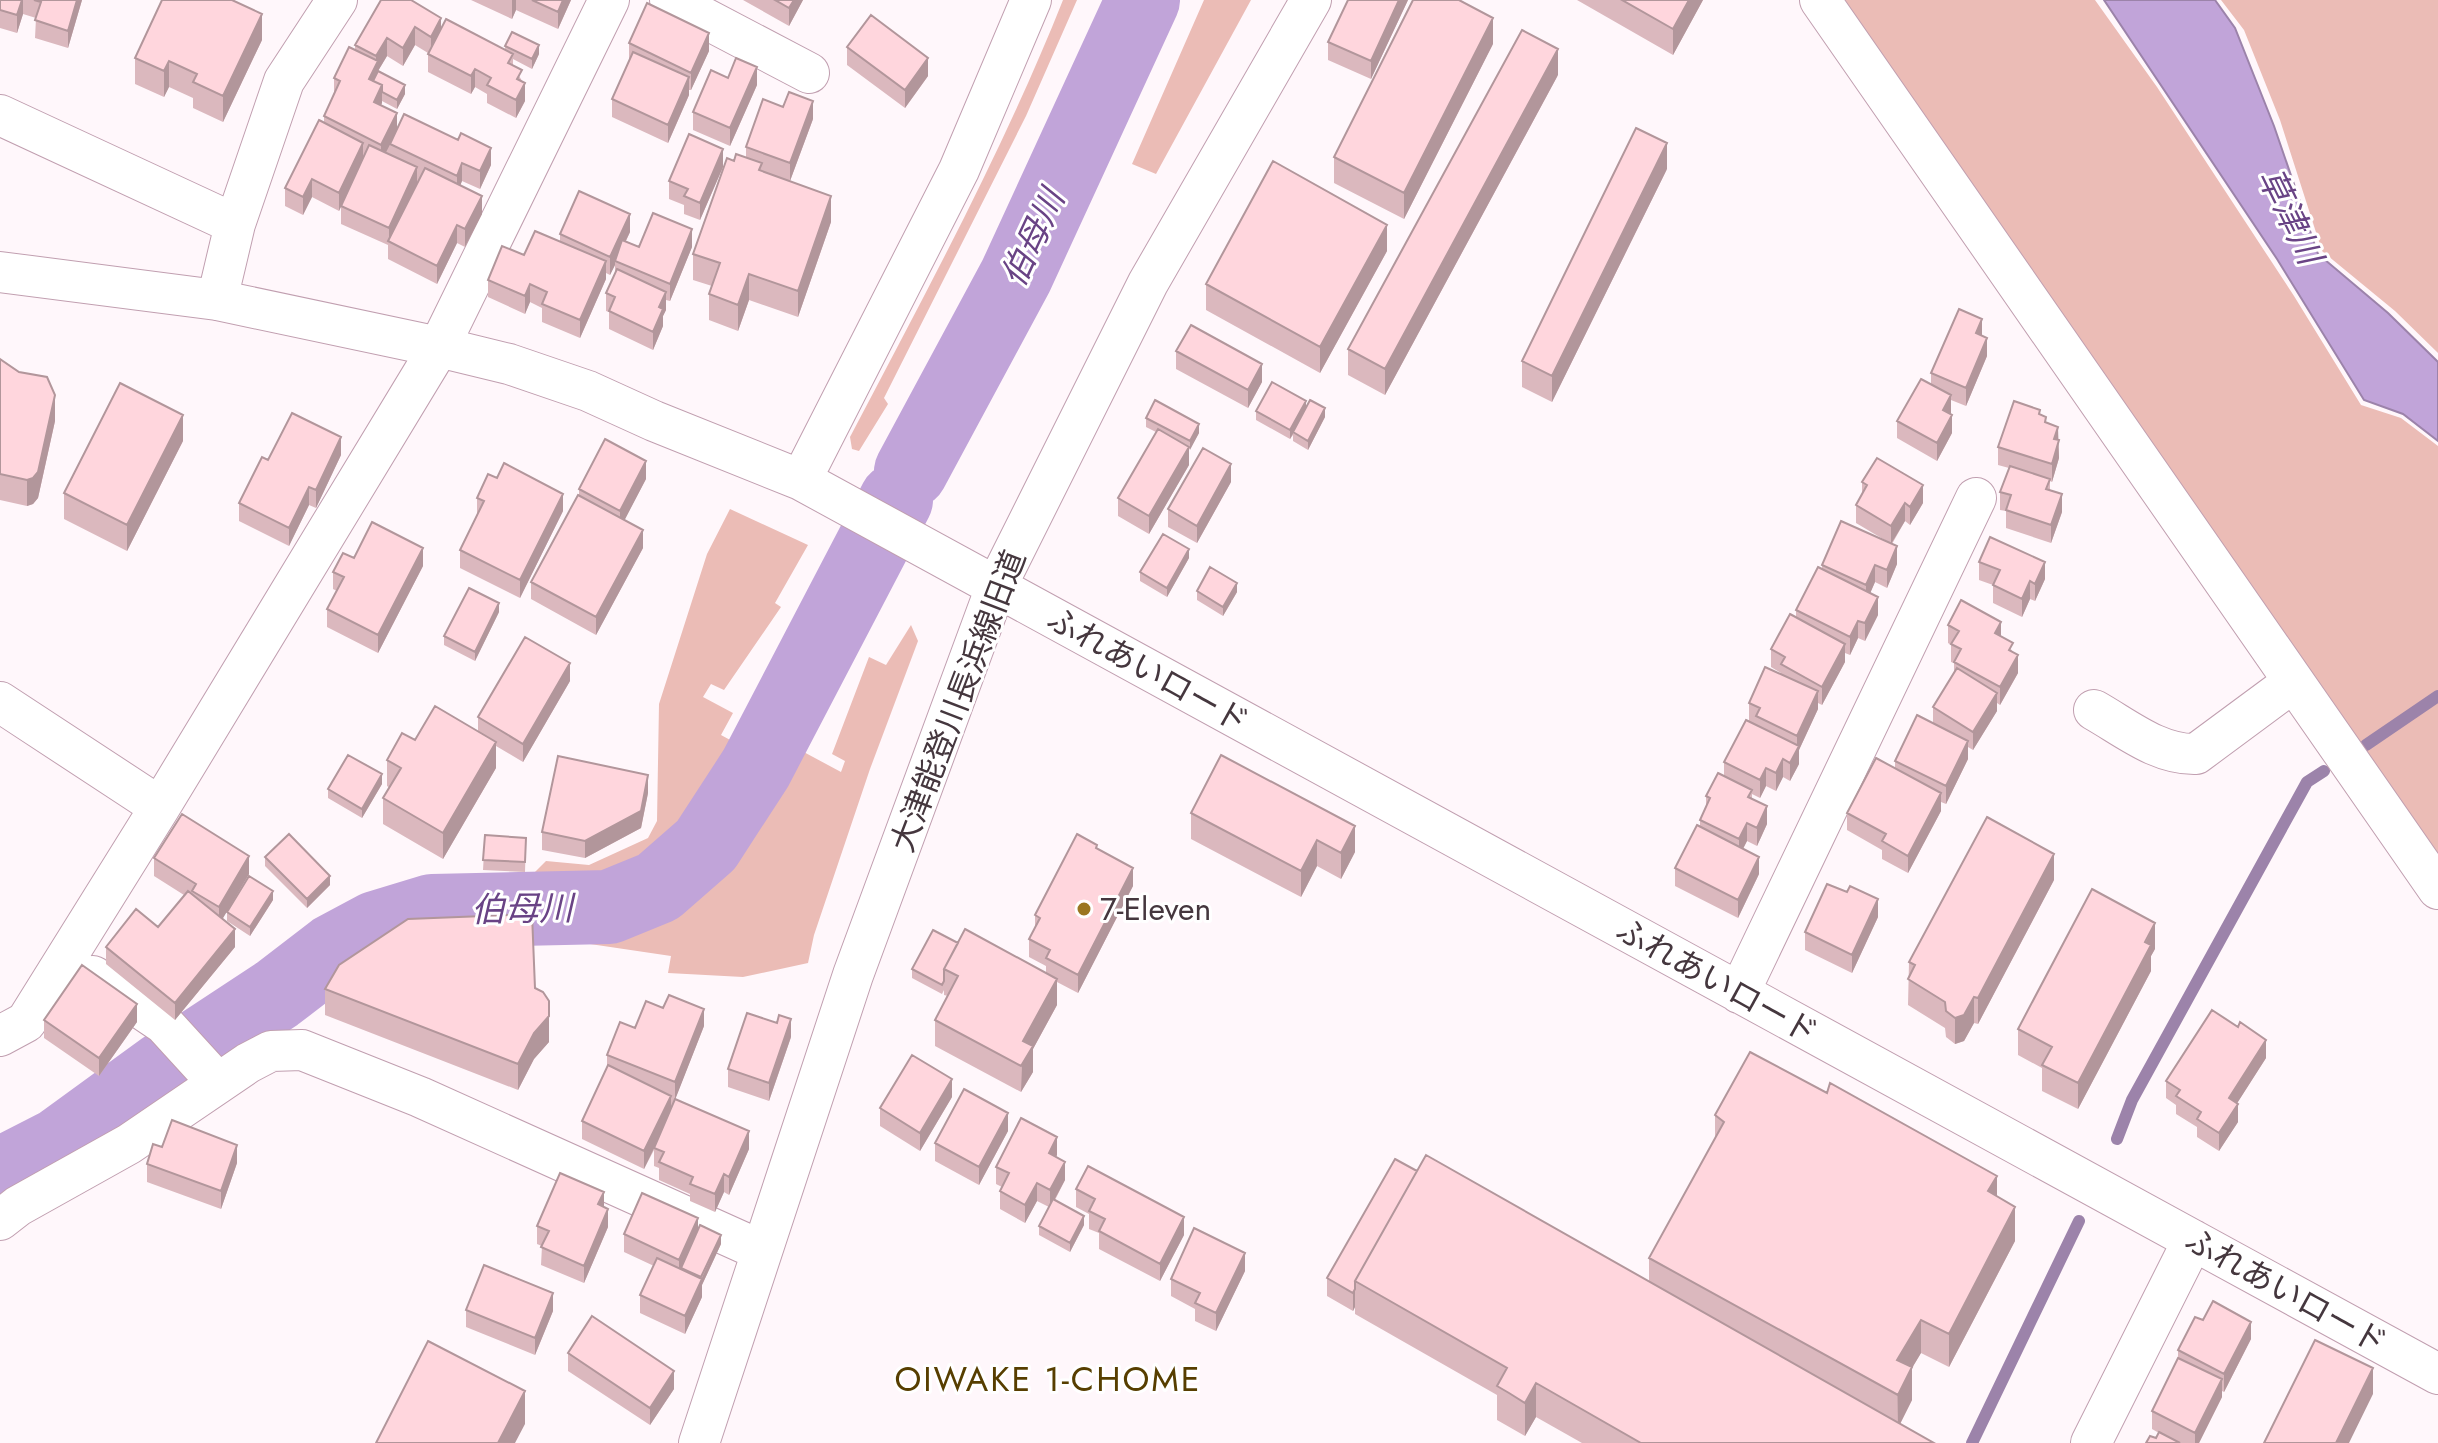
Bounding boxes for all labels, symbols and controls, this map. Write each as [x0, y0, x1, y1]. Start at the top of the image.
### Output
water label: 草津川 [2246, 159, 2336, 275]
water label: 伯母川 [989, 179, 1078, 295]
street label: 大津能登川長浜線旧道 [879, 543, 1037, 859]
street label: ふれあいロード [1039, 596, 1257, 744]
water label: 伯母川 [471, 884, 576, 934]
place label: 7-Eleven [1100, 886, 1211, 932]
marker: 7-Eleven [1075, 900, 1093, 918]
street label: ふれあいロード [1608, 907, 1826, 1055]
street label: ふれあいロード [2177, 1217, 2395, 1365]
district label: OIWAKE 1-CHOME [894, 1355, 1202, 1404]

